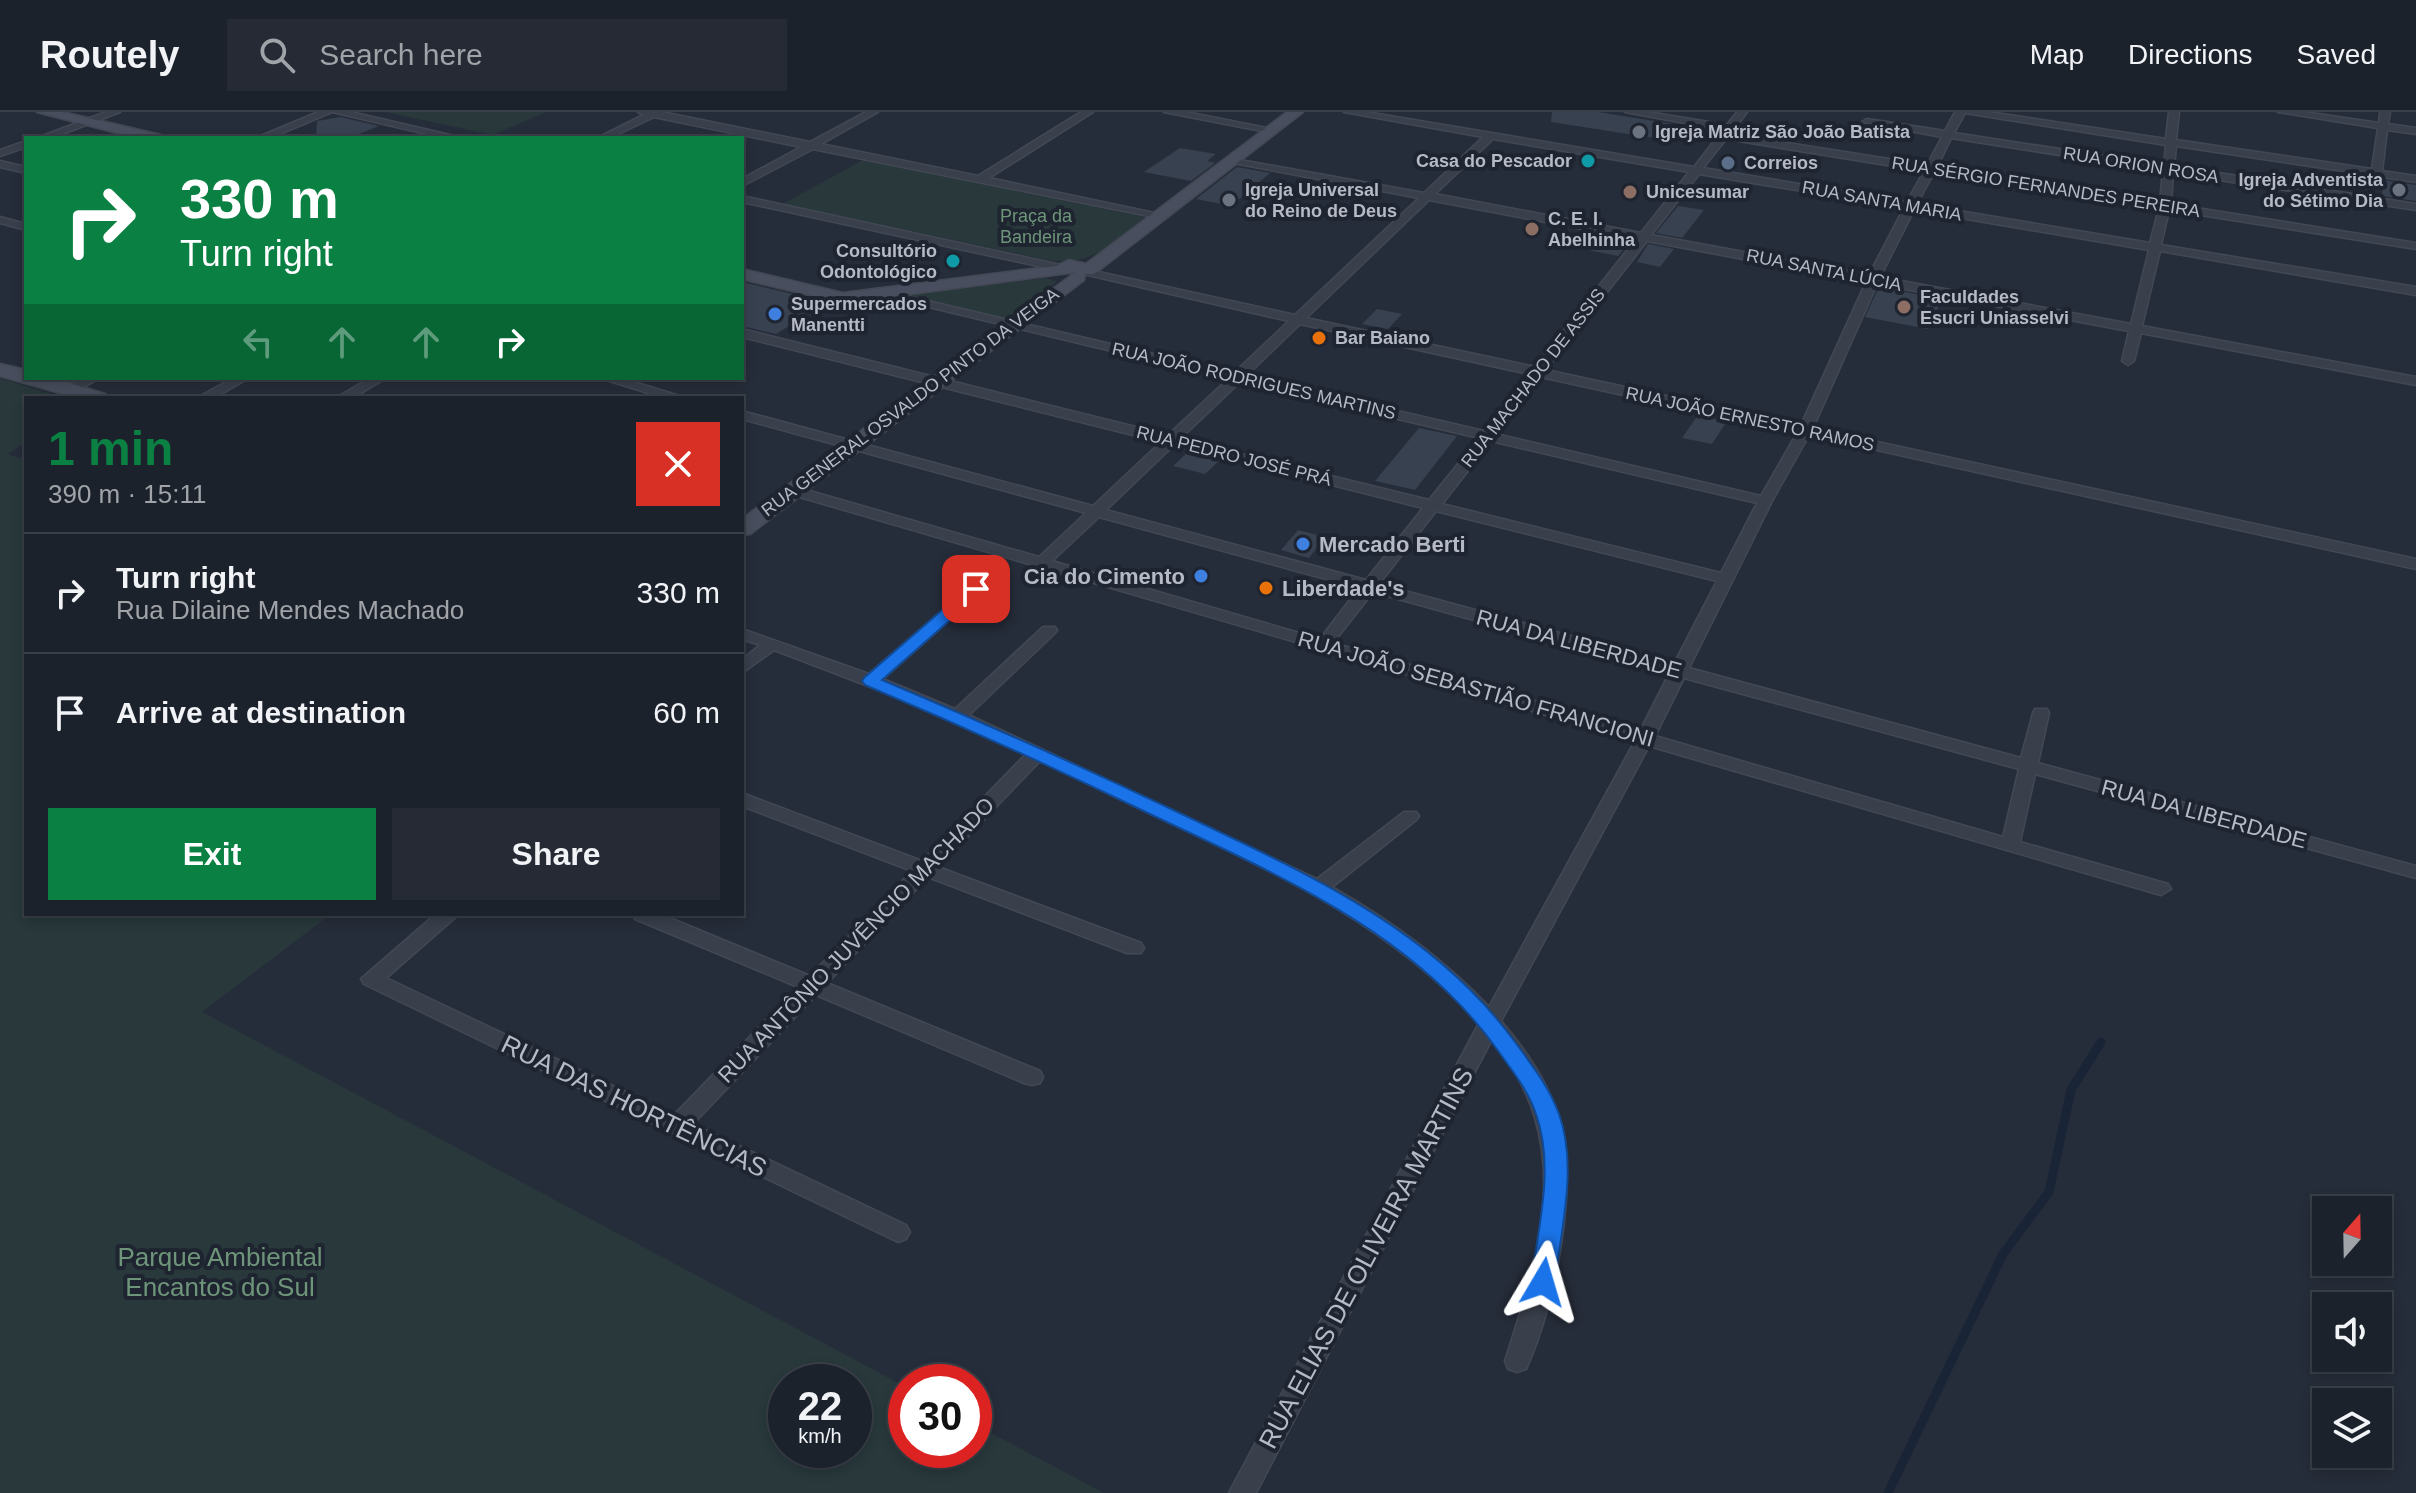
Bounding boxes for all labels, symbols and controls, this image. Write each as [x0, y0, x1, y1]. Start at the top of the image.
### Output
search box [227, 19, 787, 91]
icon: search [255, 33, 299, 77]
text: Routely [40, 34, 179, 76]
text: Search here [319, 38, 483, 71]
text: Map [2030, 39, 2084, 70]
text: Directions [2128, 39, 2253, 70]
text: Saved [2297, 39, 2376, 70]
place label: Igreja Matriz São João Batista [1655, 122, 1911, 142]
marker: Igreja Matriz São João Batista [1630, 123, 1648, 141]
street label: RUA ORION ROSA [2062, 143, 2220, 187]
place label: Casa do Pescador [1416, 151, 1572, 171]
marker: Casa do Pescador [1579, 152, 1597, 170]
place label: Correios [1744, 153, 1818, 173]
street label: RUA SÉRGIO FERNANDES PEREIRA [1890, 153, 2202, 221]
marker: Correios [1719, 154, 1737, 172]
text: 330 m [180, 167, 339, 230]
icon: right [48, 168, 152, 272]
place label: Igreja Adventista do Sétimo Dia [2239, 170, 2384, 211]
street label: RUA SANTA MARIA [1801, 177, 1963, 225]
place label: Igreja Universal do Reino de Deus [1245, 180, 1397, 221]
marker: Igreja Adventista do Sétimo Dia [2390, 181, 2408, 199]
place label: Unicesumar [1646, 182, 1749, 202]
marker: Unicesumar [1621, 183, 1639, 201]
marker: Igreja Universal do Reino de Deus [1220, 191, 1238, 209]
park label: Praça da Bandeira [1000, 206, 1073, 247]
place label: C. E. I. Abelhinha [1548, 209, 1636, 250]
marker: C. E. I. Abelhinha [1523, 220, 1541, 238]
text: Turn right [180, 233, 333, 274]
place label: Consultório Odontológico [820, 241, 937, 282]
street label: RUA SANTA LÚCIA [1745, 244, 1904, 295]
marker: Consultório Odontológico [944, 252, 962, 270]
street label: RUA GENERAL OSVALDO PINTO DA VEIGA [758, 284, 1062, 520]
street label: RUA MACHADO DE ASSIS [1457, 285, 1609, 471]
place label: Faculdades Esucri Uniasselvi [1920, 287, 2069, 328]
place label: Supermercados Manentti [791, 294, 927, 335]
marker: Faculdades Esucri Uniasselvi [1895, 298, 1913, 316]
marker: Supermercados Manentti [766, 305, 784, 323]
icon: left [236, 320, 280, 364]
icon: ahead [320, 320, 364, 364]
icon: ahead [404, 320, 448, 364]
icon: right [488, 320, 532, 364]
place label: Bar Baiano [1335, 328, 1430, 348]
marker: Bar Baiano [1310, 329, 1328, 347]
street label: RUA JOÃO RODRIGUES MARTINS [1110, 338, 1398, 423]
street label: RUA JOÃO ERNESTO RAMOS [1624, 382, 1876, 455]
text: 1 min [48, 422, 173, 475]
button: close [636, 422, 720, 506]
street label: RUA PEDRO JOSÉ PRÁ [1135, 422, 1333, 490]
text: 390 m · 15:11 [48, 479, 207, 509]
place label: Mercado Berti [1319, 532, 1466, 557]
marker: Mercado Berti [1294, 535, 1312, 553]
pin [942, 555, 1010, 623]
text: Turn right [116, 561, 255, 594]
place label: Cia do Cimento [1024, 564, 1185, 589]
icon: arrive [954, 567, 998, 611]
marker: Cia do Cimento [1192, 567, 1210, 585]
icon: right [48, 571, 92, 615]
text: 330 m [637, 576, 720, 609]
place label: Liberdade's [1282, 576, 1405, 601]
marker: Liberdade's [1257, 579, 1275, 597]
text: Rua Dilaine Mendes Machado [116, 595, 464, 625]
street label: RUA DA LIBERDADE [1474, 605, 1684, 683]
street label: RUA JOÃO SEBASTIÃO FRANCIONI [1295, 626, 1657, 752]
icon: arrive [48, 691, 92, 735]
text: Arrive at destination [116, 696, 406, 729]
text: 60 m [653, 696, 720, 729]
street label: RUA DA LIBERDADE [2099, 775, 2309, 853]
street label: RUA ANTÔNIO JUVÊNCIO MACHADO [713, 792, 999, 1088]
button: Exit [48, 808, 376, 900]
button: Share [392, 808, 720, 900]
street label: RUA DAS HORTÊNCIAS [496, 1029, 772, 1183]
street label: RUA ELIAS DE OLIVEIRA MARTINS [1252, 1062, 1480, 1454]
north arrow [2312, 1196, 2392, 1276]
map controls [2312, 1196, 2392, 1468]
position arrow [1501, 1240, 1585, 1324]
park label: Parque Ambiental Encantos do Sul [117, 1242, 323, 1302]
button: sound [2312, 1292, 2392, 1372]
speed limit sign: 30 [888, 1364, 992, 1468]
text: 22 [798, 1384, 842, 1428]
button: layers [2312, 1388, 2392, 1468]
text: km/h [798, 1425, 842, 1447]

